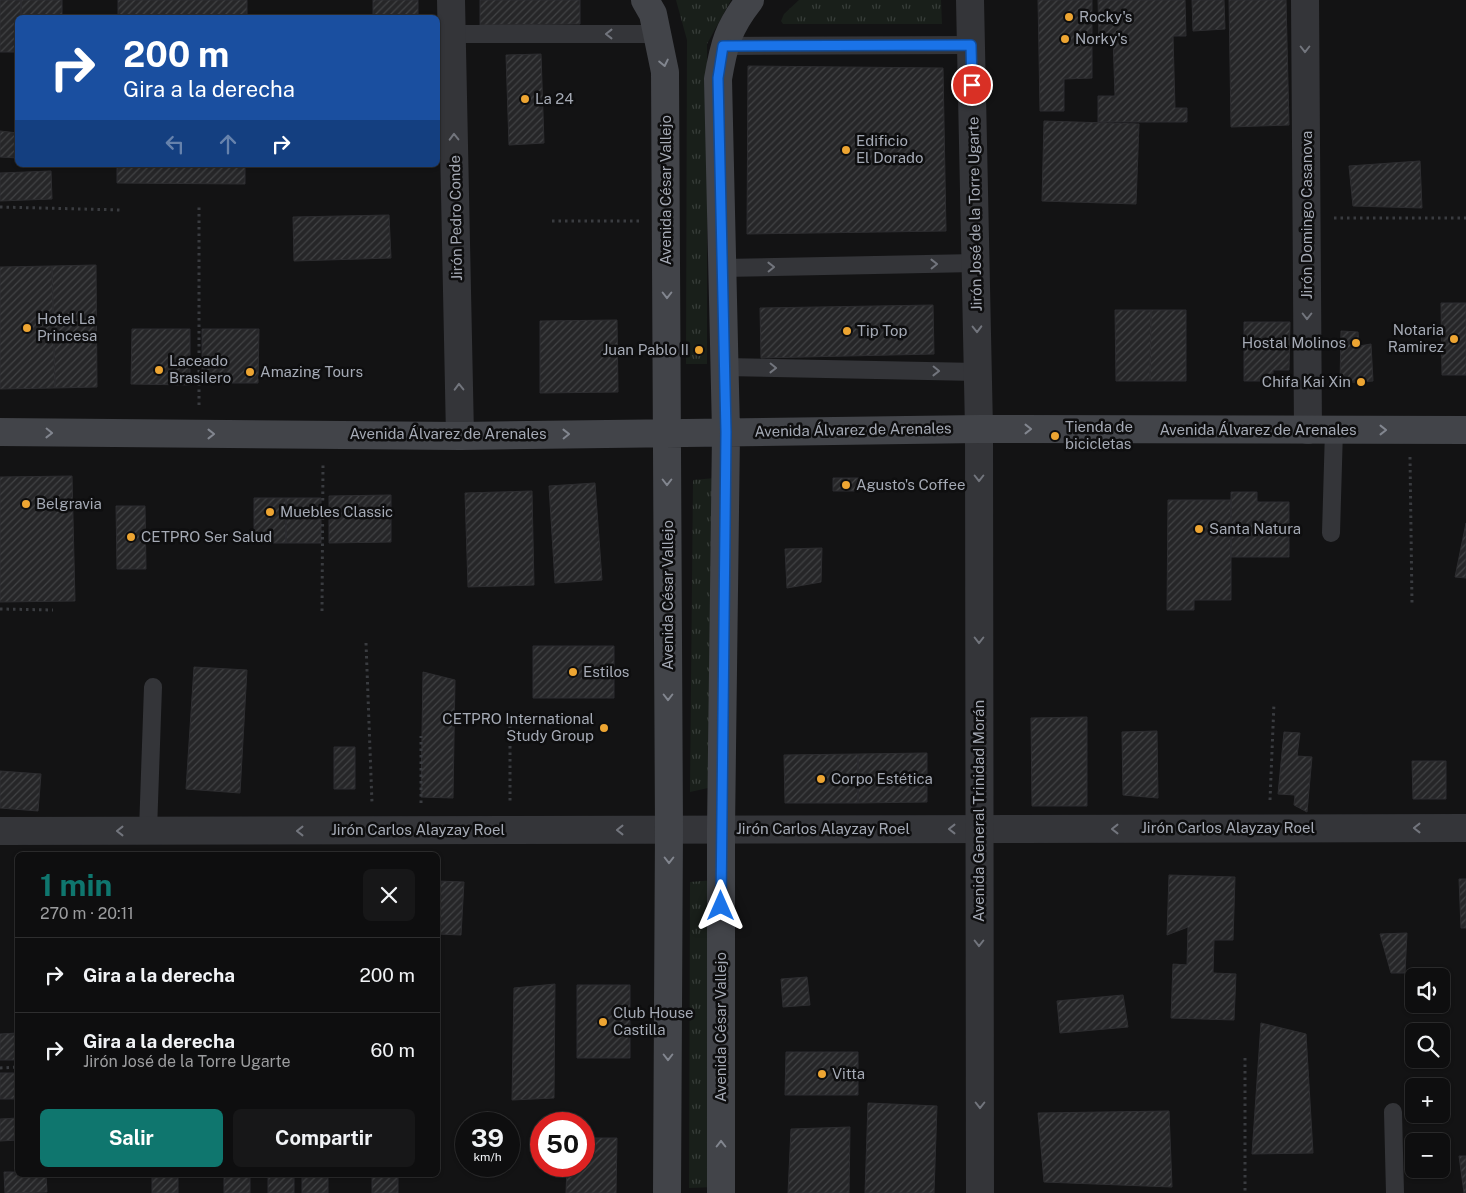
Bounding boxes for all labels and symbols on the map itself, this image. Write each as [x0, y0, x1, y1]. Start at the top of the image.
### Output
place label: Rocky's [1079, 8, 1132, 25]
marker: Rocky's [1063, 11, 1075, 23]
one-way arrow [605, 29, 612, 39]
place label: Norky's [1075, 30, 1128, 47]
marker: Norky's [1059, 33, 1071, 45]
one-way arrow [1300, 45, 1310, 53]
one-way arrow [658, 58, 668, 67]
pin [951, 64, 993, 106]
place label: La 24 [535, 90, 574, 107]
marker: La 24 [519, 93, 531, 105]
street label: Avenida César Vallejo [657, 115, 674, 265]
street label: Jirón José de la Torre Ugarte [964, 117, 985, 311]
street label: Jirón Domingo Casanova [1298, 131, 1315, 299]
place label: Edificio El Dorado [856, 132, 924, 166]
one-way arrow [449, 133, 459, 140]
marker: Edificio El Dorado [840, 144, 852, 156]
street label: Jirón Pedro Conde [446, 155, 465, 281]
one-way arrow [930, 259, 938, 269]
one-way arrow [768, 262, 775, 272]
one-way arrow [661, 291, 672, 299]
place label: Hotel La Princesa [37, 310, 97, 344]
one-way arrow [1302, 312, 1312, 320]
place label: Notaria Ramirez [1388, 321, 1444, 355]
marker: Hotel La Princesa [21, 322, 33, 334]
place label: Tip Top [857, 322, 908, 339]
marker: Tip Top [841, 325, 853, 337]
one-way arrow [972, 325, 982, 333]
marker: Notaria Ramirez [1448, 333, 1460, 345]
place label: Hostal Molinos [1242, 334, 1346, 351]
marker: Hostal Molinos [1350, 337, 1362, 349]
place label: Juan Pablo II [603, 341, 689, 358]
marker: Juan Pablo II [693, 344, 705, 356]
place label: Laceado Brasilero [169, 352, 231, 386]
place label: Amazing Tours [260, 363, 363, 380]
one-way arrow [770, 363, 777, 373]
marker: Laceado Brasilero [153, 364, 165, 376]
marker: Amazing Tours [244, 366, 256, 378]
one-way arrow [932, 366, 940, 376]
place label: Chifa Kai Xin [1262, 373, 1351, 390]
marker: Chifa Kai Xin [1355, 376, 1367, 388]
one-way arrow [454, 383, 464, 390]
place label: Tienda de bicicletas [1065, 418, 1133, 452]
street label: Avenida Álvarez de Arenales [754, 419, 952, 440]
street label: Avenida Álvarez de Arenales [1159, 421, 1357, 438]
one-way arrow [1024, 424, 1032, 434]
street label: Avenida Álvarez de Arenales [349, 425, 547, 442]
one-way arrow [1379, 425, 1387, 435]
one-way arrow [45, 428, 53, 438]
one-way arrow [208, 429, 215, 439]
one-way arrow [562, 429, 570, 440]
marker: Tienda de bicicletas [1049, 430, 1061, 442]
one-way arrow [974, 474, 984, 482]
place label: Agusto's Coffee [856, 476, 965, 493]
one-way arrow [662, 479, 672, 487]
marker: Agusto's Coffee [840, 479, 852, 491]
place label: Belgravia [36, 495, 102, 512]
marker: Belgravia [20, 498, 32, 510]
place label: Muebles Classic [280, 503, 393, 520]
marker: Muebles Classic [264, 506, 276, 518]
street label: Avenida César Vallejo [659, 520, 676, 670]
place label: Santa Natura [1209, 520, 1301, 537]
marker: Santa Natura [1193, 523, 1205, 535]
place label: CETPRO Ser Salud [141, 528, 272, 545]
marker: CETPRO Ser Salud [125, 531, 137, 543]
one-way arrow [974, 636, 984, 644]
place label: Estilos [583, 663, 629, 680]
marker: Estilos [567, 666, 579, 678]
one-way arrow [663, 694, 673, 702]
street label: Avenida General Trinidad Morán [970, 700, 987, 922]
place label: CETPRO International Study Group [442, 710, 594, 744]
marker: CETPRO International Study Group [598, 722, 610, 734]
place label: Corpo Estética [831, 770, 933, 787]
marker: Corpo Estética [815, 773, 827, 785]
street label: Jirón Carlos Alayzay Roel [1141, 819, 1315, 836]
street label: Jirón Carlos Alayzay Roel [736, 820, 910, 837]
street label: Jirón Carlos Alayzay Roel [331, 821, 505, 838]
one-way arrow [1413, 823, 1421, 833]
one-way arrow [948, 824, 956, 834]
one-way arrow [1111, 824, 1118, 834]
one-way arrow [616, 825, 624, 835]
one-way arrow [116, 826, 124, 836]
one-way arrow [296, 826, 304, 836]
one-way arrow [664, 856, 674, 864]
position arrow [694, 879, 746, 931]
one-way arrow [974, 939, 984, 947]
street label: Avenida César Vallejo [712, 952, 729, 1102]
place label: Club House Castilla [613, 1004, 694, 1038]
marker: Club House Castilla [597, 1016, 609, 1028]
one-way arrow [663, 1054, 673, 1062]
place label: Vitta [832, 1065, 865, 1082]
marker: Vitta [816, 1068, 828, 1080]
one-way arrow [975, 1102, 985, 1109]
speed limit sign: 50 [530, 1112, 595, 1177]
one-way arrow [716, 1140, 726, 1148]

